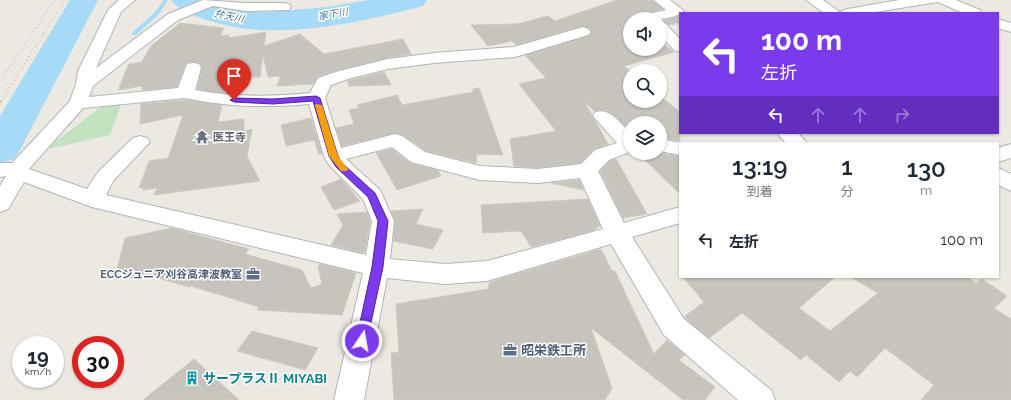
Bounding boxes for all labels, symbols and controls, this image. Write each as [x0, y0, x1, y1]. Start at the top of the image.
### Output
water label: 家下川 [317, 6, 350, 22]
water label: 弁天川 [213, 8, 246, 24]
map controls [623, 12, 667, 160]
button: sound [623, 12, 667, 56]
text: 100 m [761, 24, 842, 57]
icon: left [695, 28, 747, 80]
pin [217, 59, 251, 100]
text: 左折 [761, 62, 797, 83]
button: search [623, 64, 667, 108]
icon: arrive [223, 65, 245, 87]
icon: left [765, 104, 787, 126]
icon: ahead [807, 104, 829, 126]
icon: ahead [849, 104, 871, 126]
icon: right [891, 104, 913, 126]
button: layers [623, 116, 667, 160]
temple icon: 医王寺 [194, 129, 210, 145]
place label: 医王寺 [213, 131, 246, 144]
text: 13:19 [732, 152, 787, 181]
text: 1 [841, 152, 853, 181]
text: 130 [907, 154, 946, 183]
text: m [920, 183, 932, 198]
text: 到着 [747, 184, 773, 199]
text: 分 [841, 184, 854, 199]
icon: left [695, 229, 717, 251]
text: 100 m [941, 231, 983, 249]
text: 左折 [729, 233, 759, 251]
office icon: ECCジュニア刈谷高津波教室 [245, 266, 261, 282]
place label: ECCジュニア刈谷高津波教室 [100, 268, 242, 281]
position arrow [341, 320, 383, 362]
speed limit sign: 30 [72, 336, 124, 388]
office icon: 昭栄鉄工所 [502, 342, 518, 358]
place label: 昭栄鉄工所 [521, 343, 586, 358]
text: 19 [27, 345, 49, 369]
text: km/h [25, 366, 51, 377]
building icon: サープラスⅡ MIYABI [184, 370, 200, 386]
place label: サープラスⅡ MIYABI [203, 371, 327, 386]

